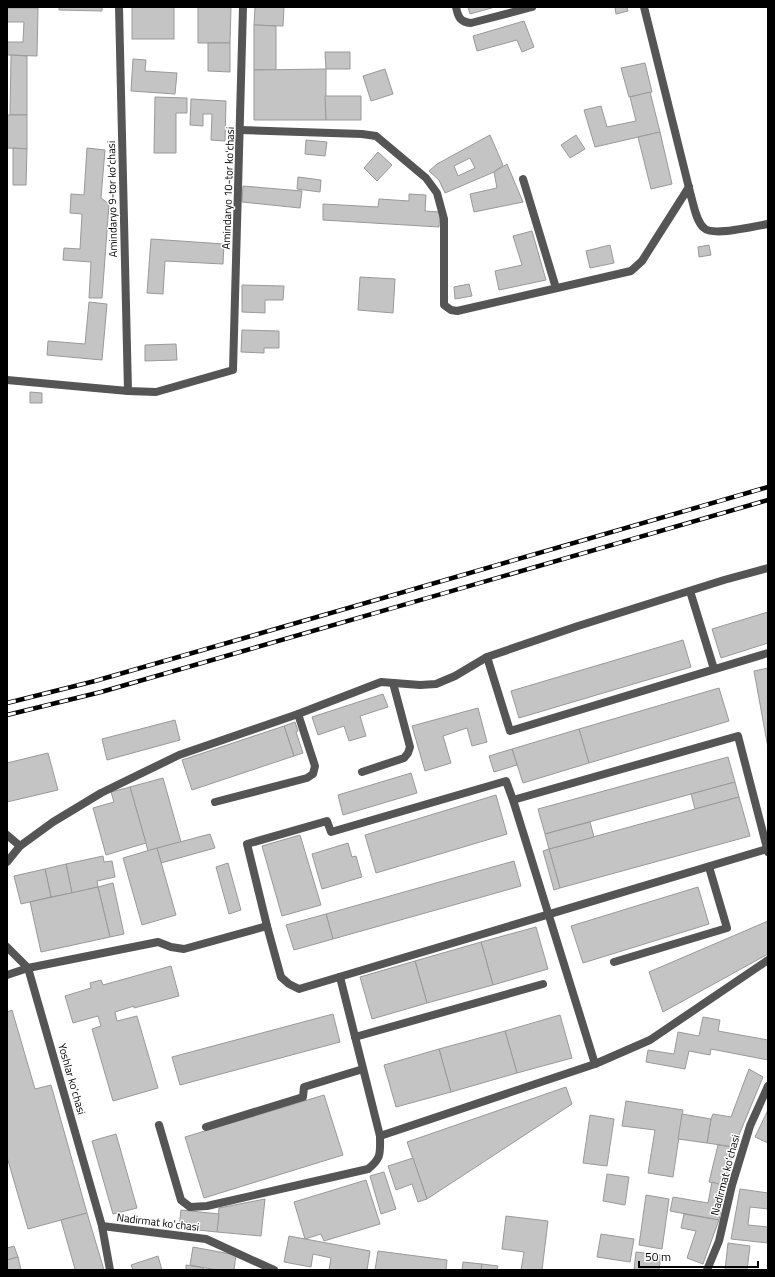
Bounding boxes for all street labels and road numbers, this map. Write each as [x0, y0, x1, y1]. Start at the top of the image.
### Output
street label: Amindaryo 10-tor koʻchasi [218, 126, 238, 250]
street label: Amindaryo 9-tor koʻchasi [103, 141, 121, 257]
street label: Yoshlar koʻchasi [54, 1042, 90, 1116]
street label: Nadirmat koʻchasi [707, 1133, 743, 1217]
street label: Nadirmat koʻchasi [116, 1209, 200, 1235]

